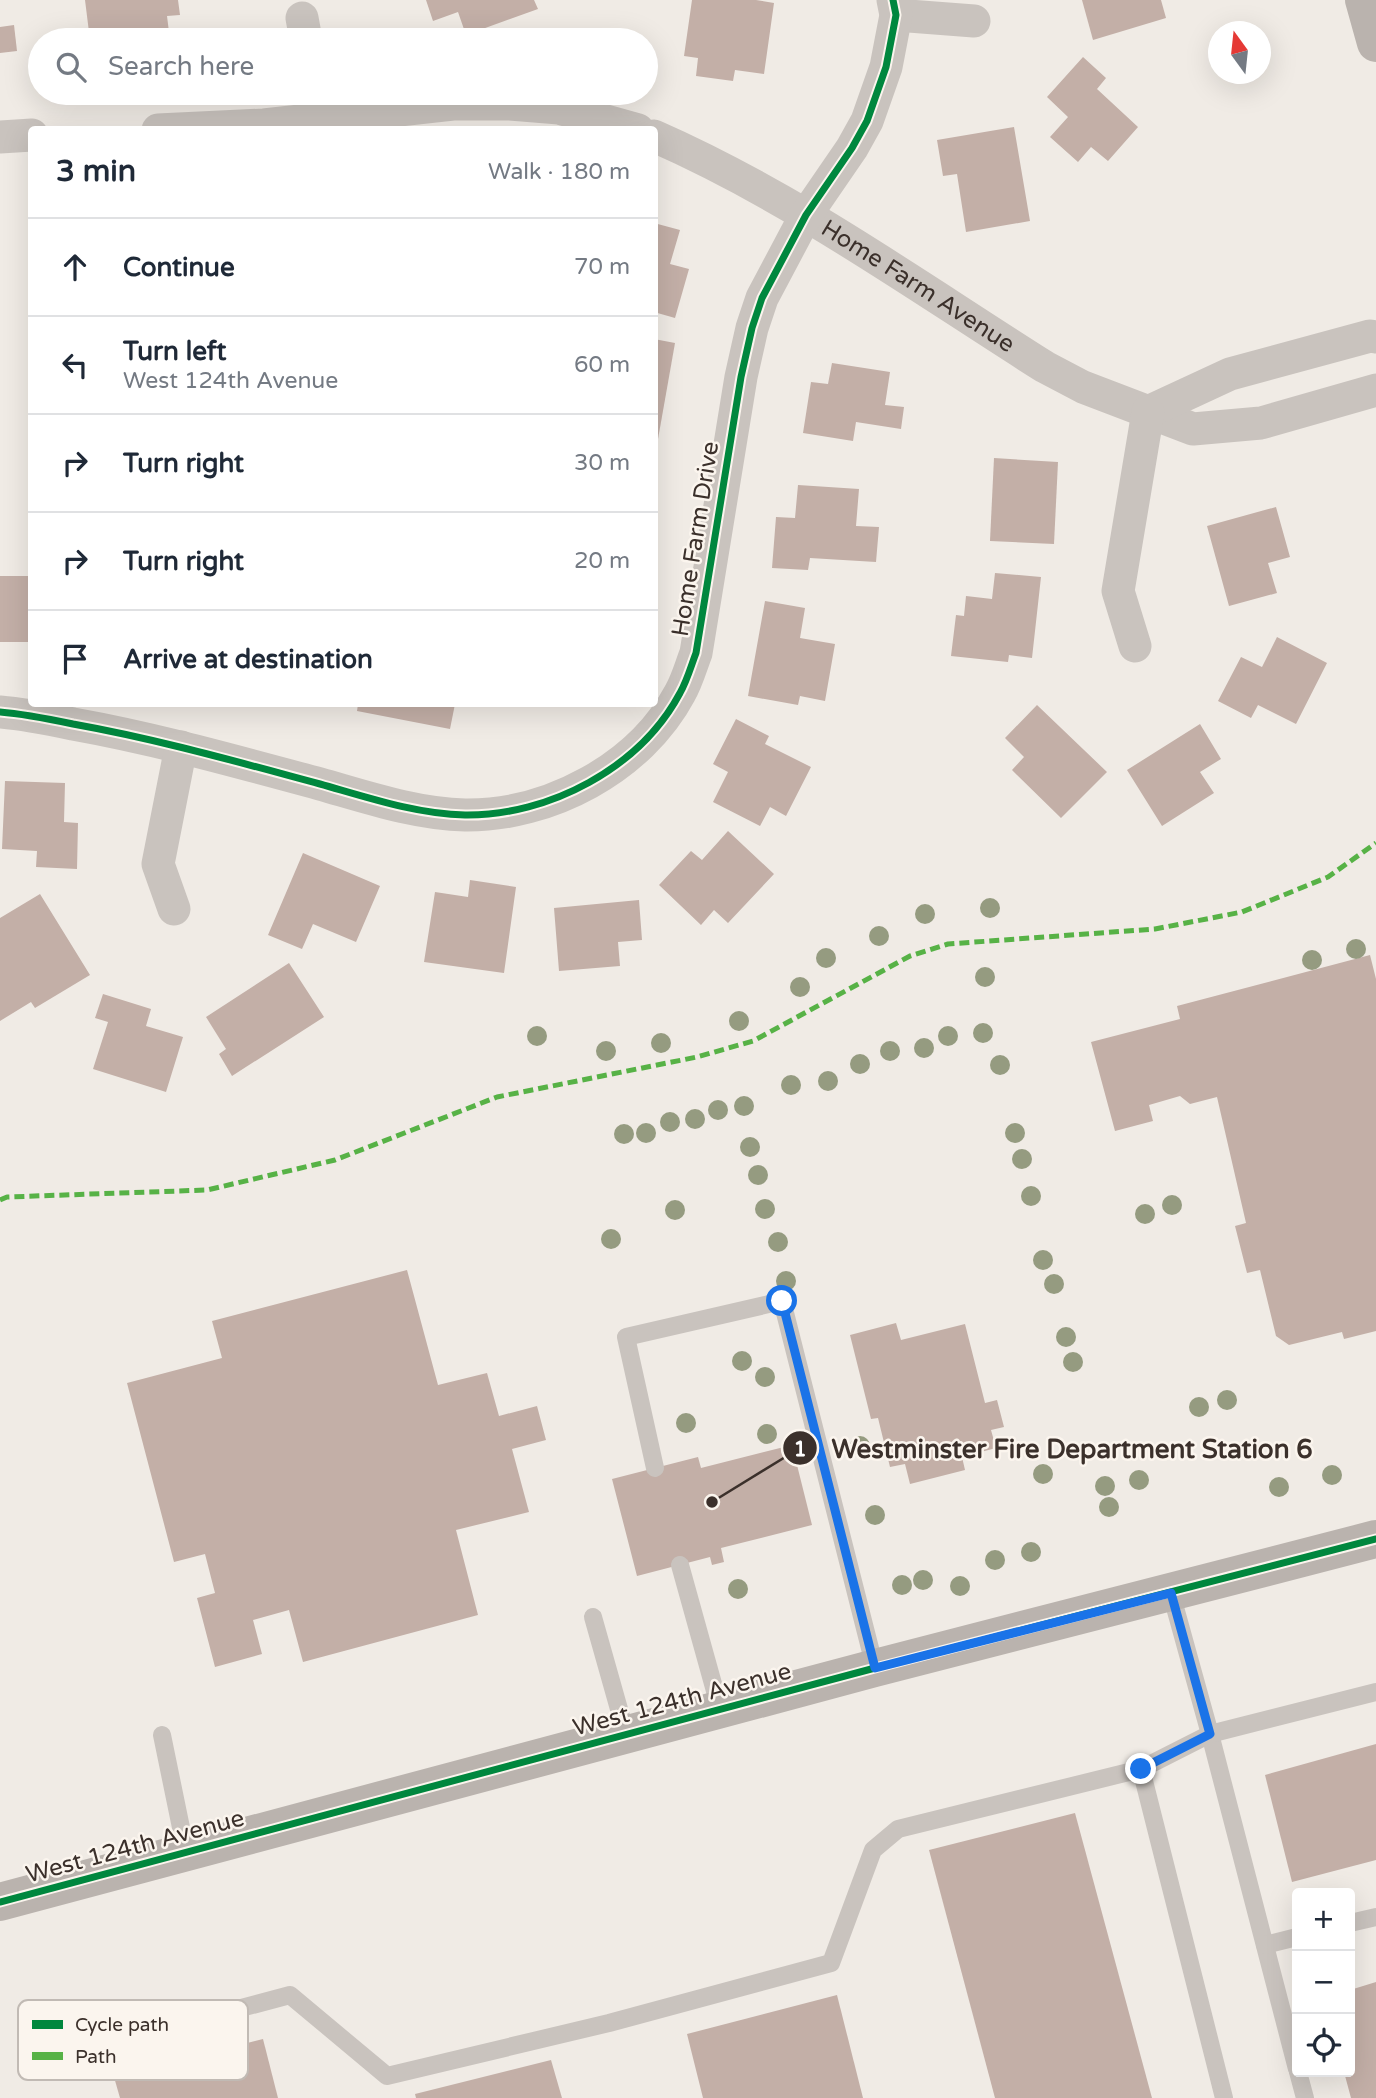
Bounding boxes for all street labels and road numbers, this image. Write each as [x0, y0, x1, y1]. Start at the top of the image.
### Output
street label: Home Farm Avenue [816, 214, 1020, 359]
street label: Home Farm Drive [666, 439, 725, 639]
street label: West 124th Avenue [570, 1656, 794, 1743]
street label: West 124th Avenue [23, 1803, 247, 1890]

